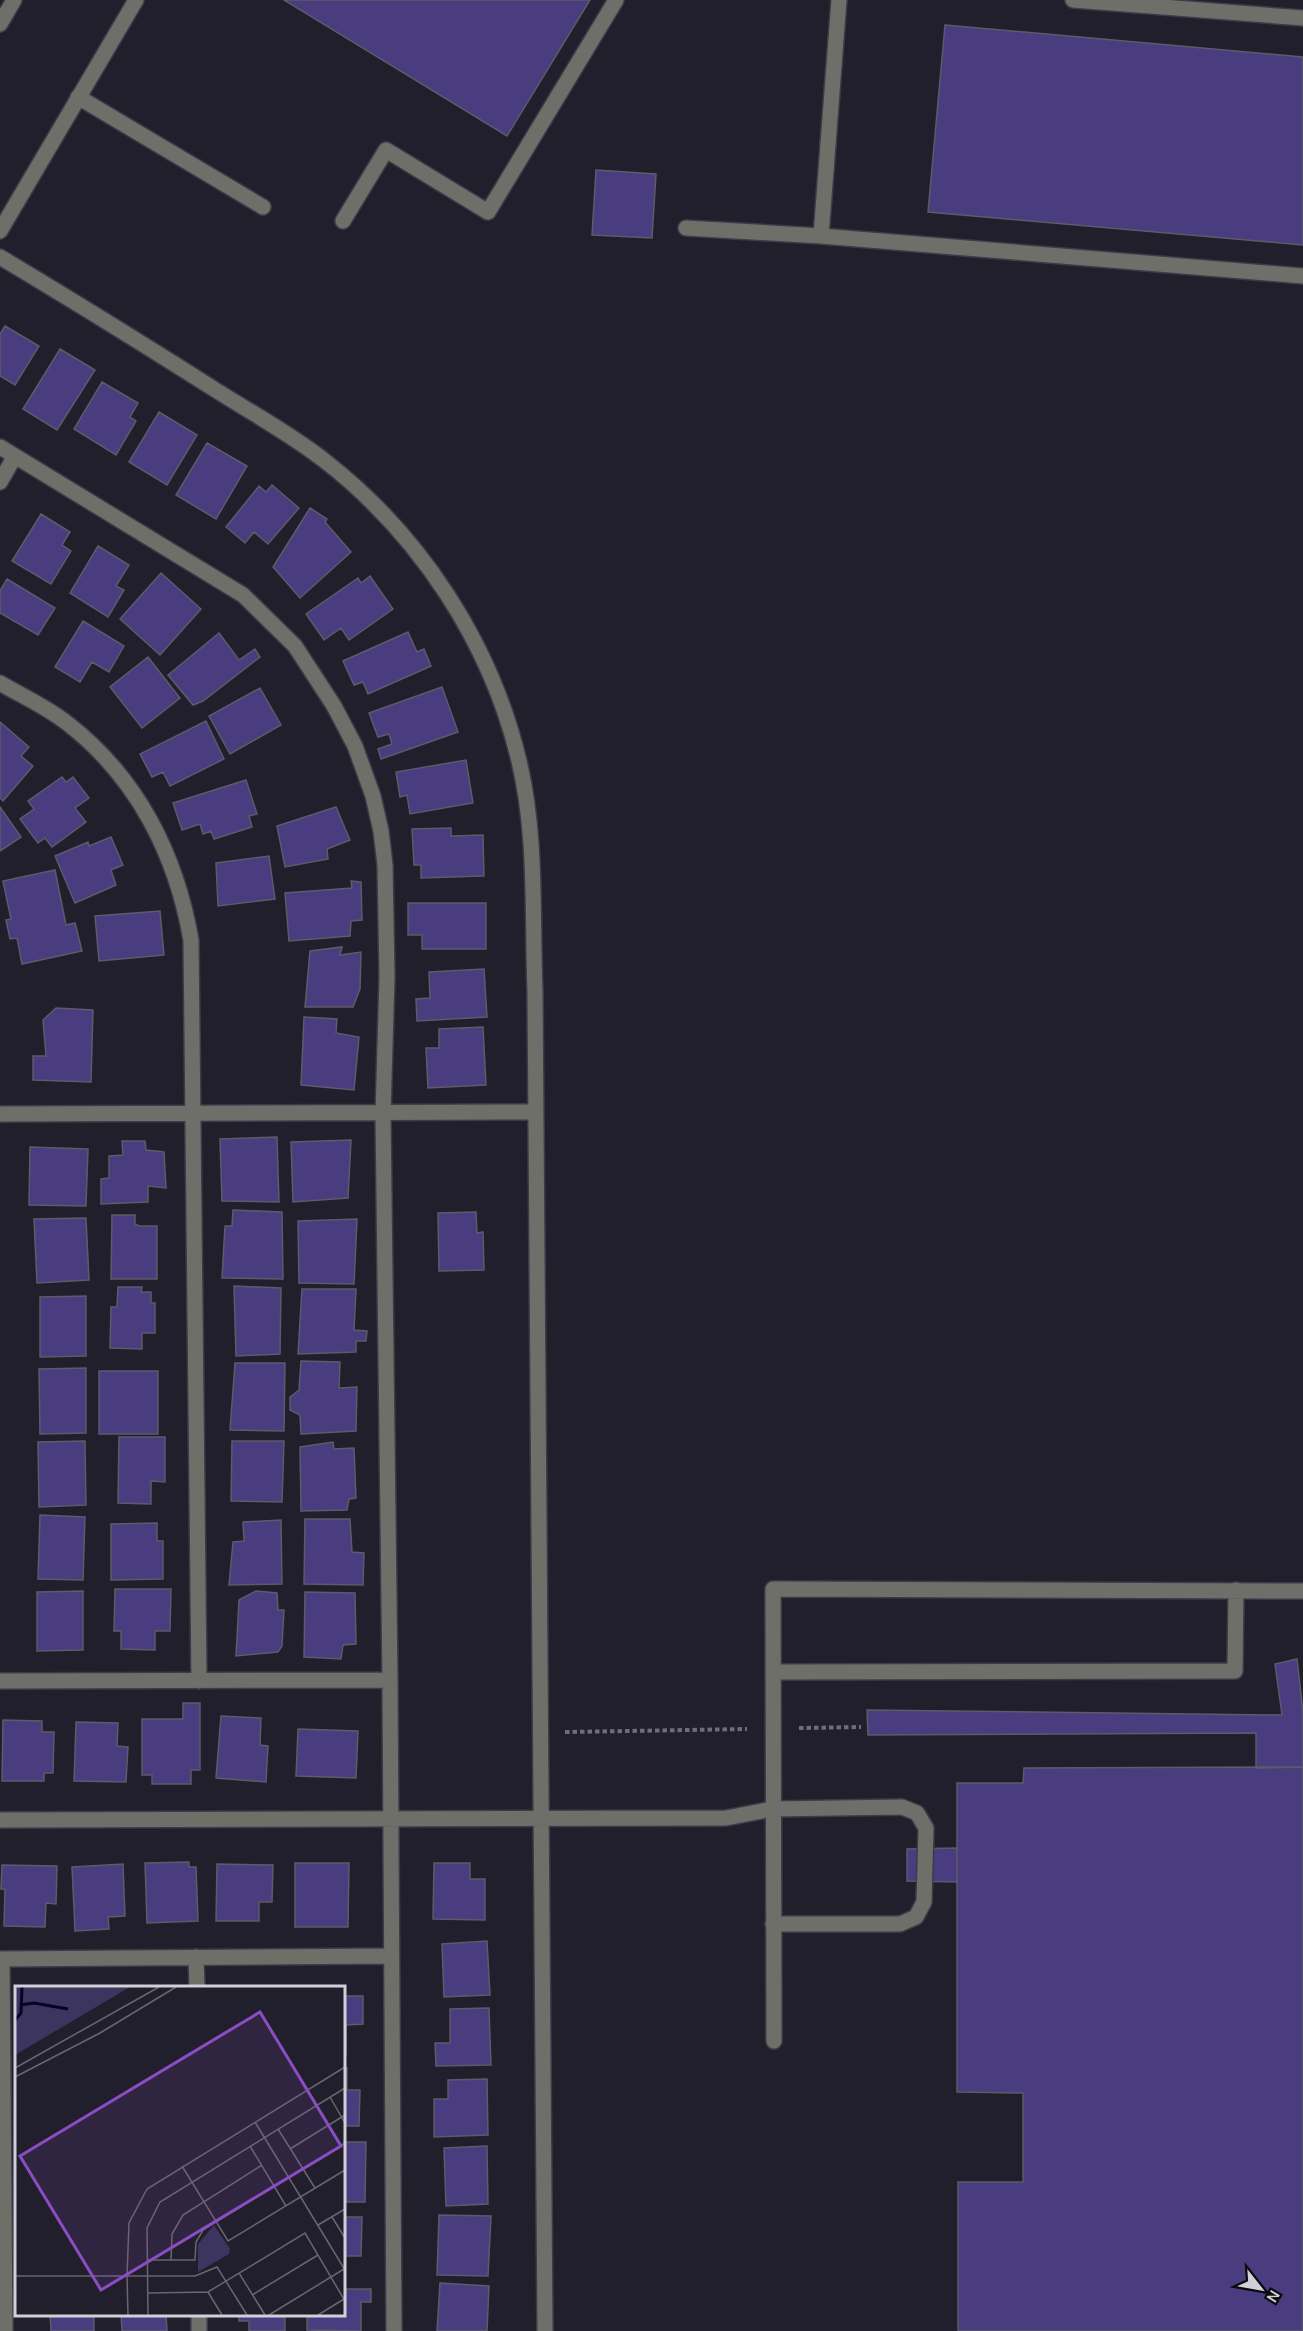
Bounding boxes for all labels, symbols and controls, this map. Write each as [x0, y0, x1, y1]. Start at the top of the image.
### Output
inset map [15, 1986, 345, 2316]
north arrow [1231, 2259, 1291, 2319]
text: N [1262, 2287, 1285, 2306]

